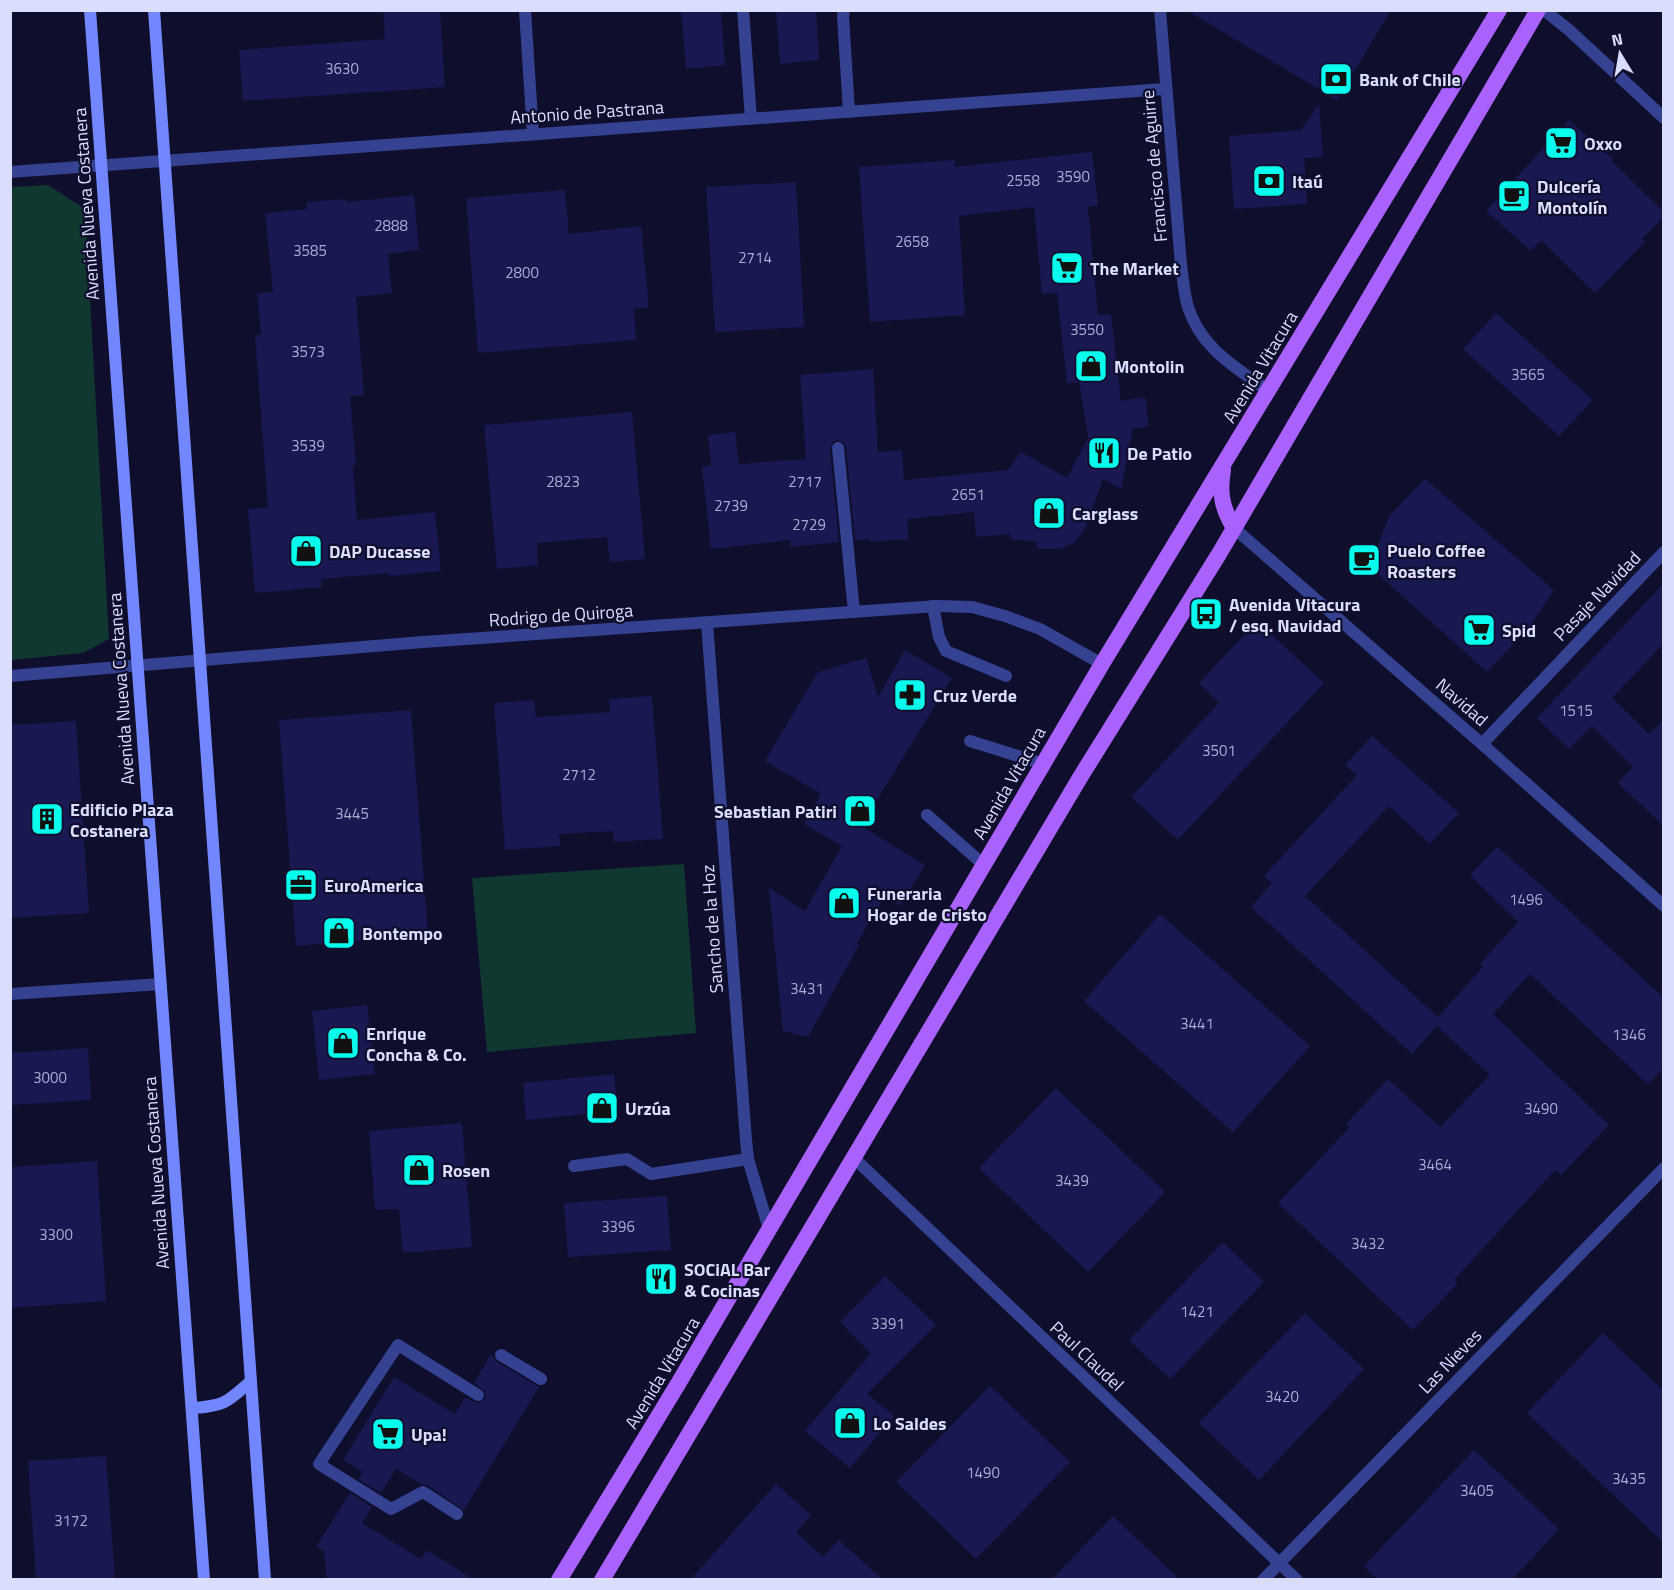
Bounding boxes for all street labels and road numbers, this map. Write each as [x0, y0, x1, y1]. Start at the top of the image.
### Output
street label: Francisco de Aguirre [1134, 89, 1174, 243]
street label: Antonio de Pastrana [509, 93, 665, 131]
street label: Avenida Nueva Costanera [66, 107, 106, 301]
street label: Avenida Vitacura [1216, 306, 1304, 428]
street label: Pasaje Navidad [1547, 545, 1647, 647]
street label: Avenida Nueva Costanera [101, 592, 141, 786]
street label: Rodrigo de Quiroga [488, 596, 634, 634]
street label: Navidad [1430, 672, 1494, 732]
street label: Avenida Vitacura [966, 721, 1052, 845]
street label: Sancho de la Hoz [694, 864, 730, 994]
street label: Avenida Nueva Costanera [136, 1076, 176, 1270]
street label: Avenida Vitacura [618, 1312, 706, 1434]
street label: Paul Claudel [1044, 1315, 1130, 1397]
street label: Las Nieves [1412, 1322, 1488, 1400]

